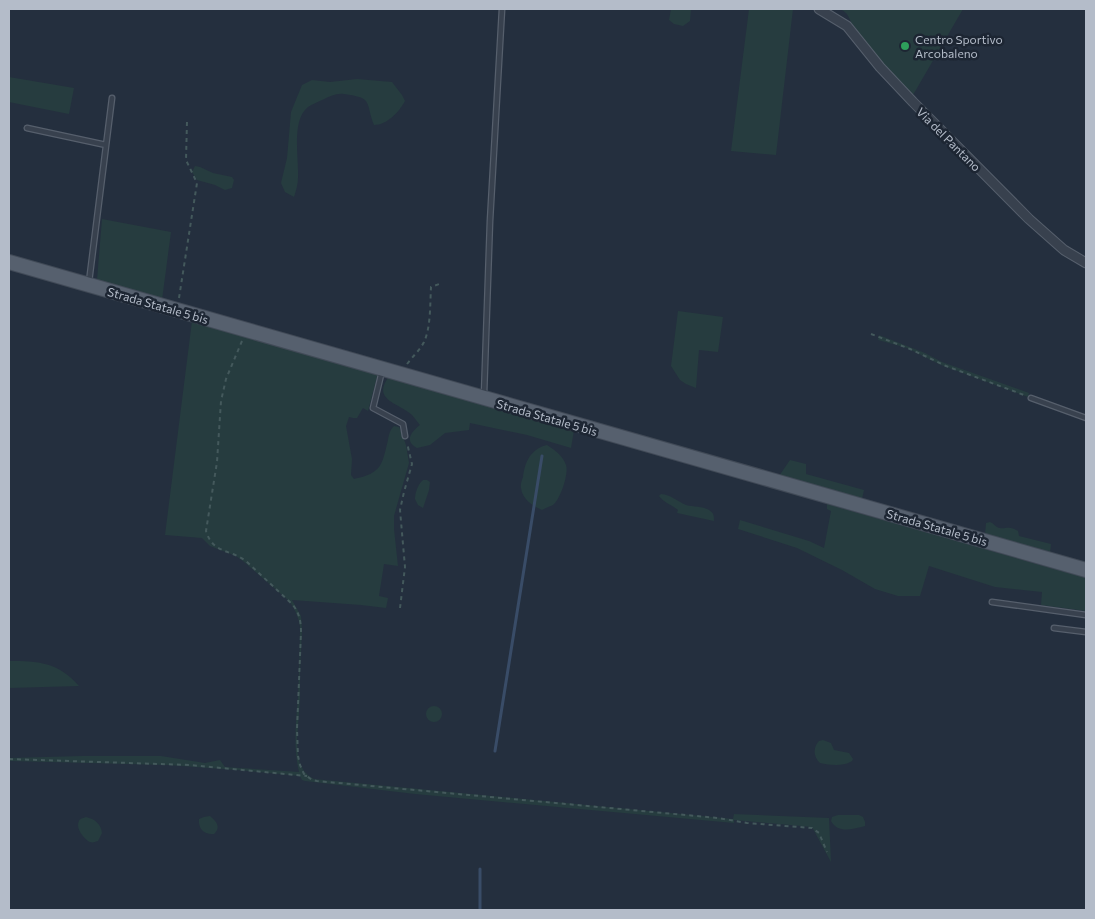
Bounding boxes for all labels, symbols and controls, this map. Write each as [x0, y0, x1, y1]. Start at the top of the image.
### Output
place label: Centro Sportivo Arcobaleno [915, 32, 1003, 60]
marker: Centro Sportivo Arcobaleno [899, 40, 911, 52]
street label: Via del Pantano [914, 104, 984, 174]
street label: Strada Statale 5 bis [106, 284, 210, 326]
street label: Strada Statale 5 bis [495, 396, 599, 438]
street label: Strada Statale 5 bis [885, 506, 989, 548]

